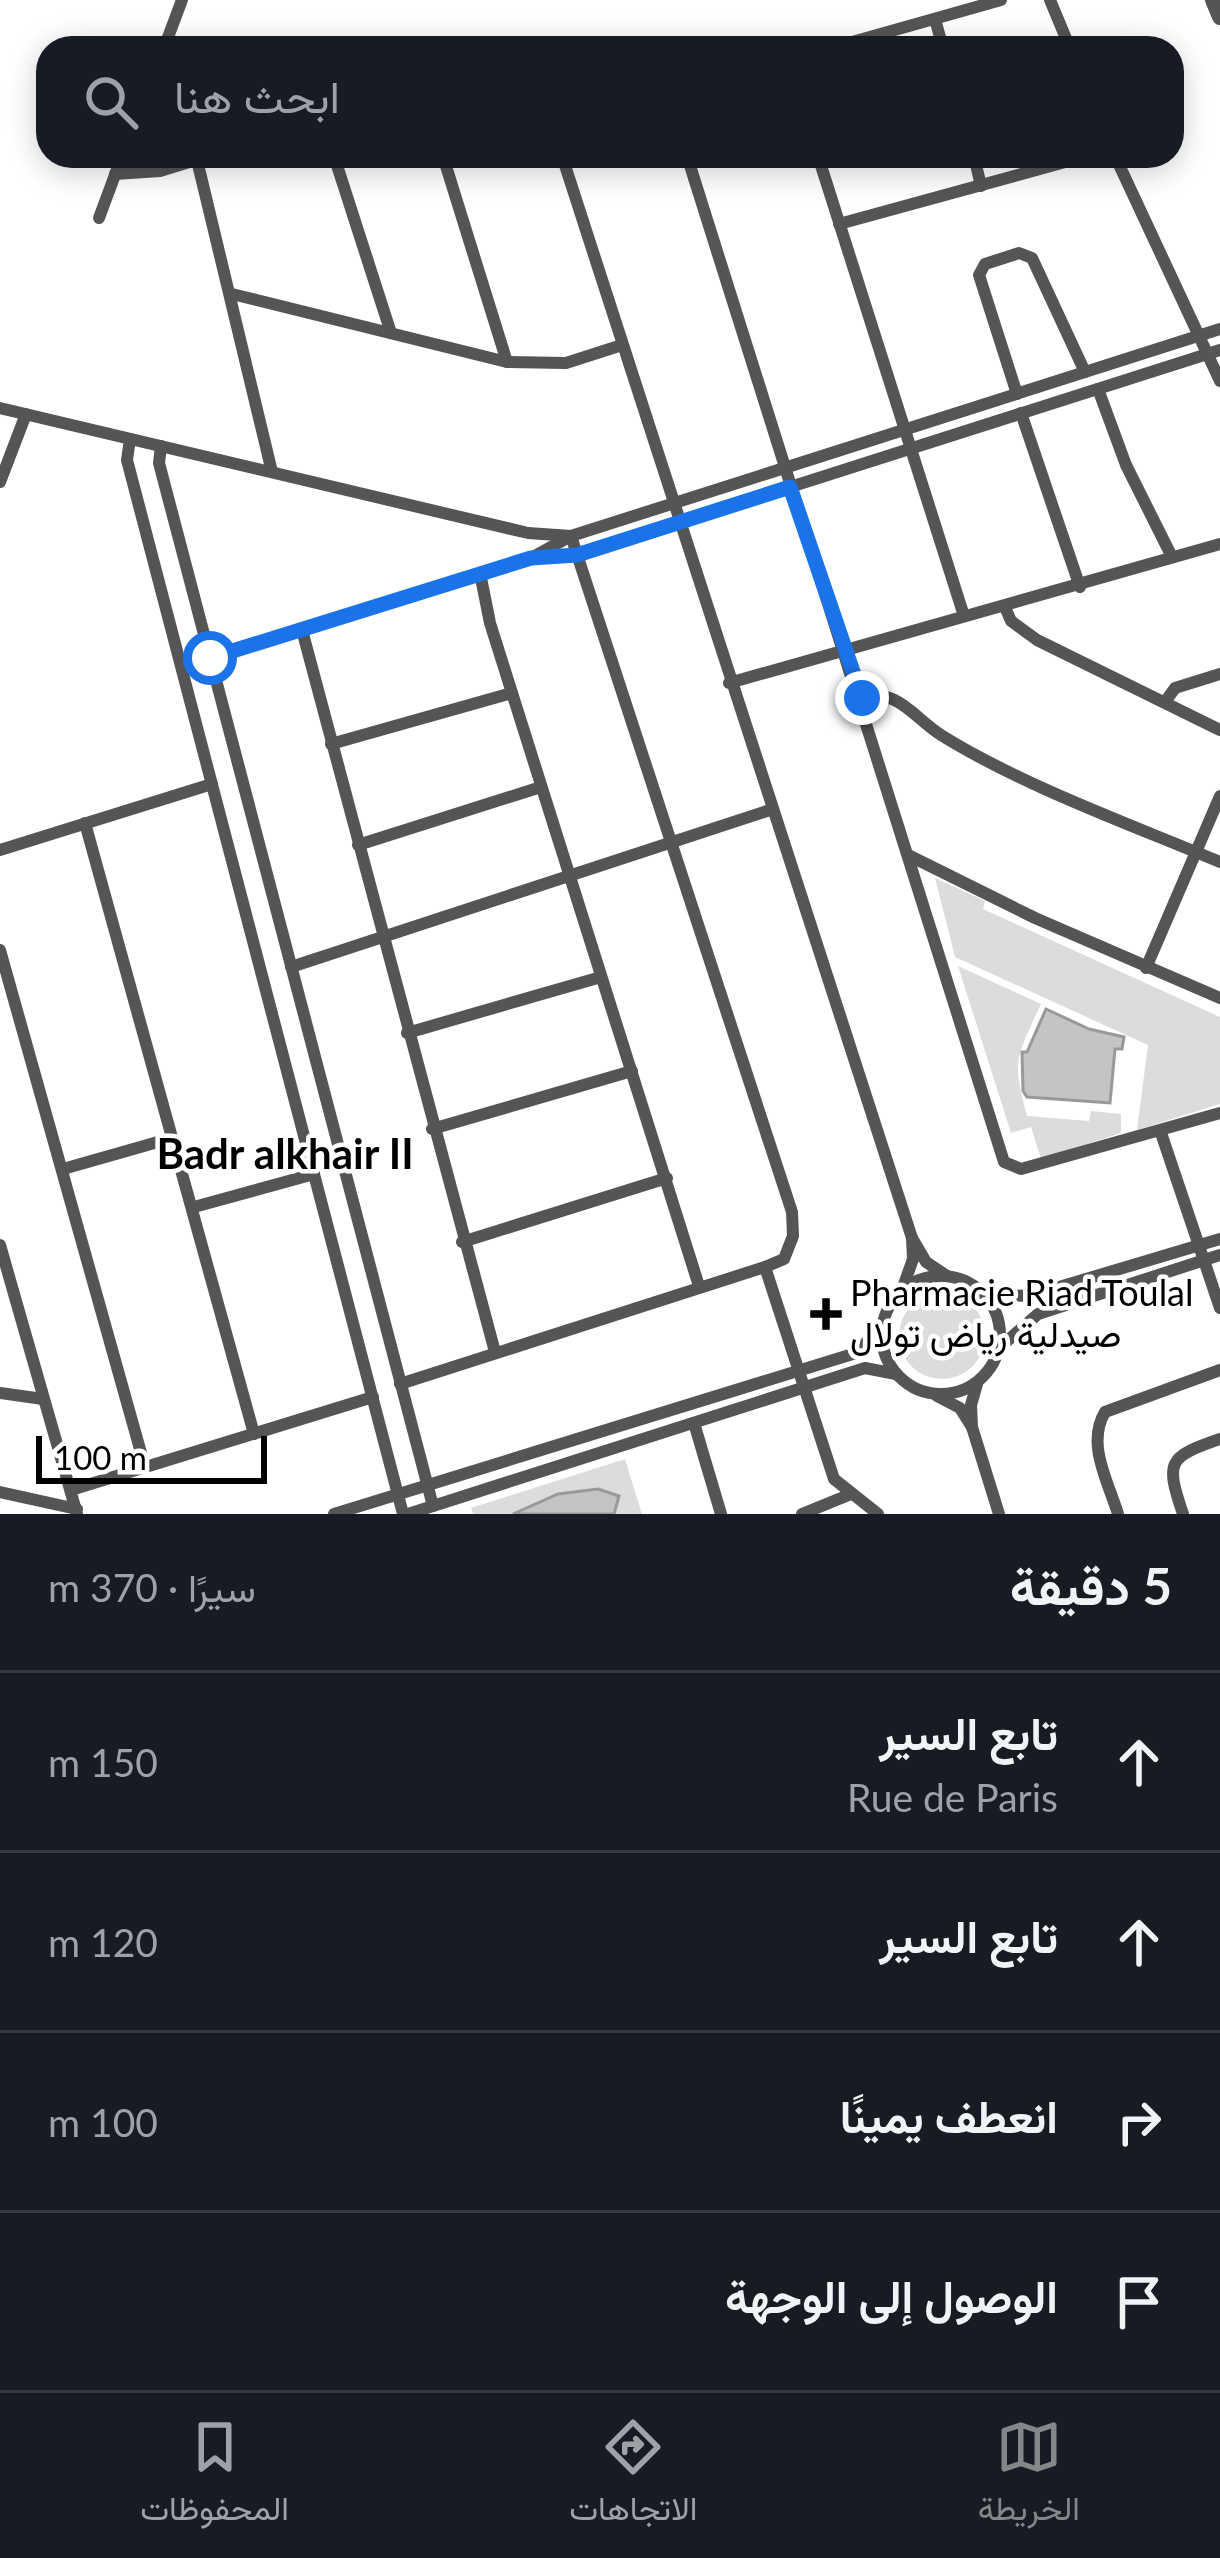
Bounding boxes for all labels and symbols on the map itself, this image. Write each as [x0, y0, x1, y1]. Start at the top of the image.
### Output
route start [183, 631, 237, 685]
route end [835, 671, 889, 725]
district label: Badr alkhair II [156, 1128, 414, 1178]
place label: Pharmacie Riad Toulal صيدلية رياض تولال [850, 1270, 1194, 1357]
marker: Pharmacie Riad Toulal صيدلية رياض تولال [813, 1301, 839, 1327]
scale bar [36, 1430, 267, 1483]

